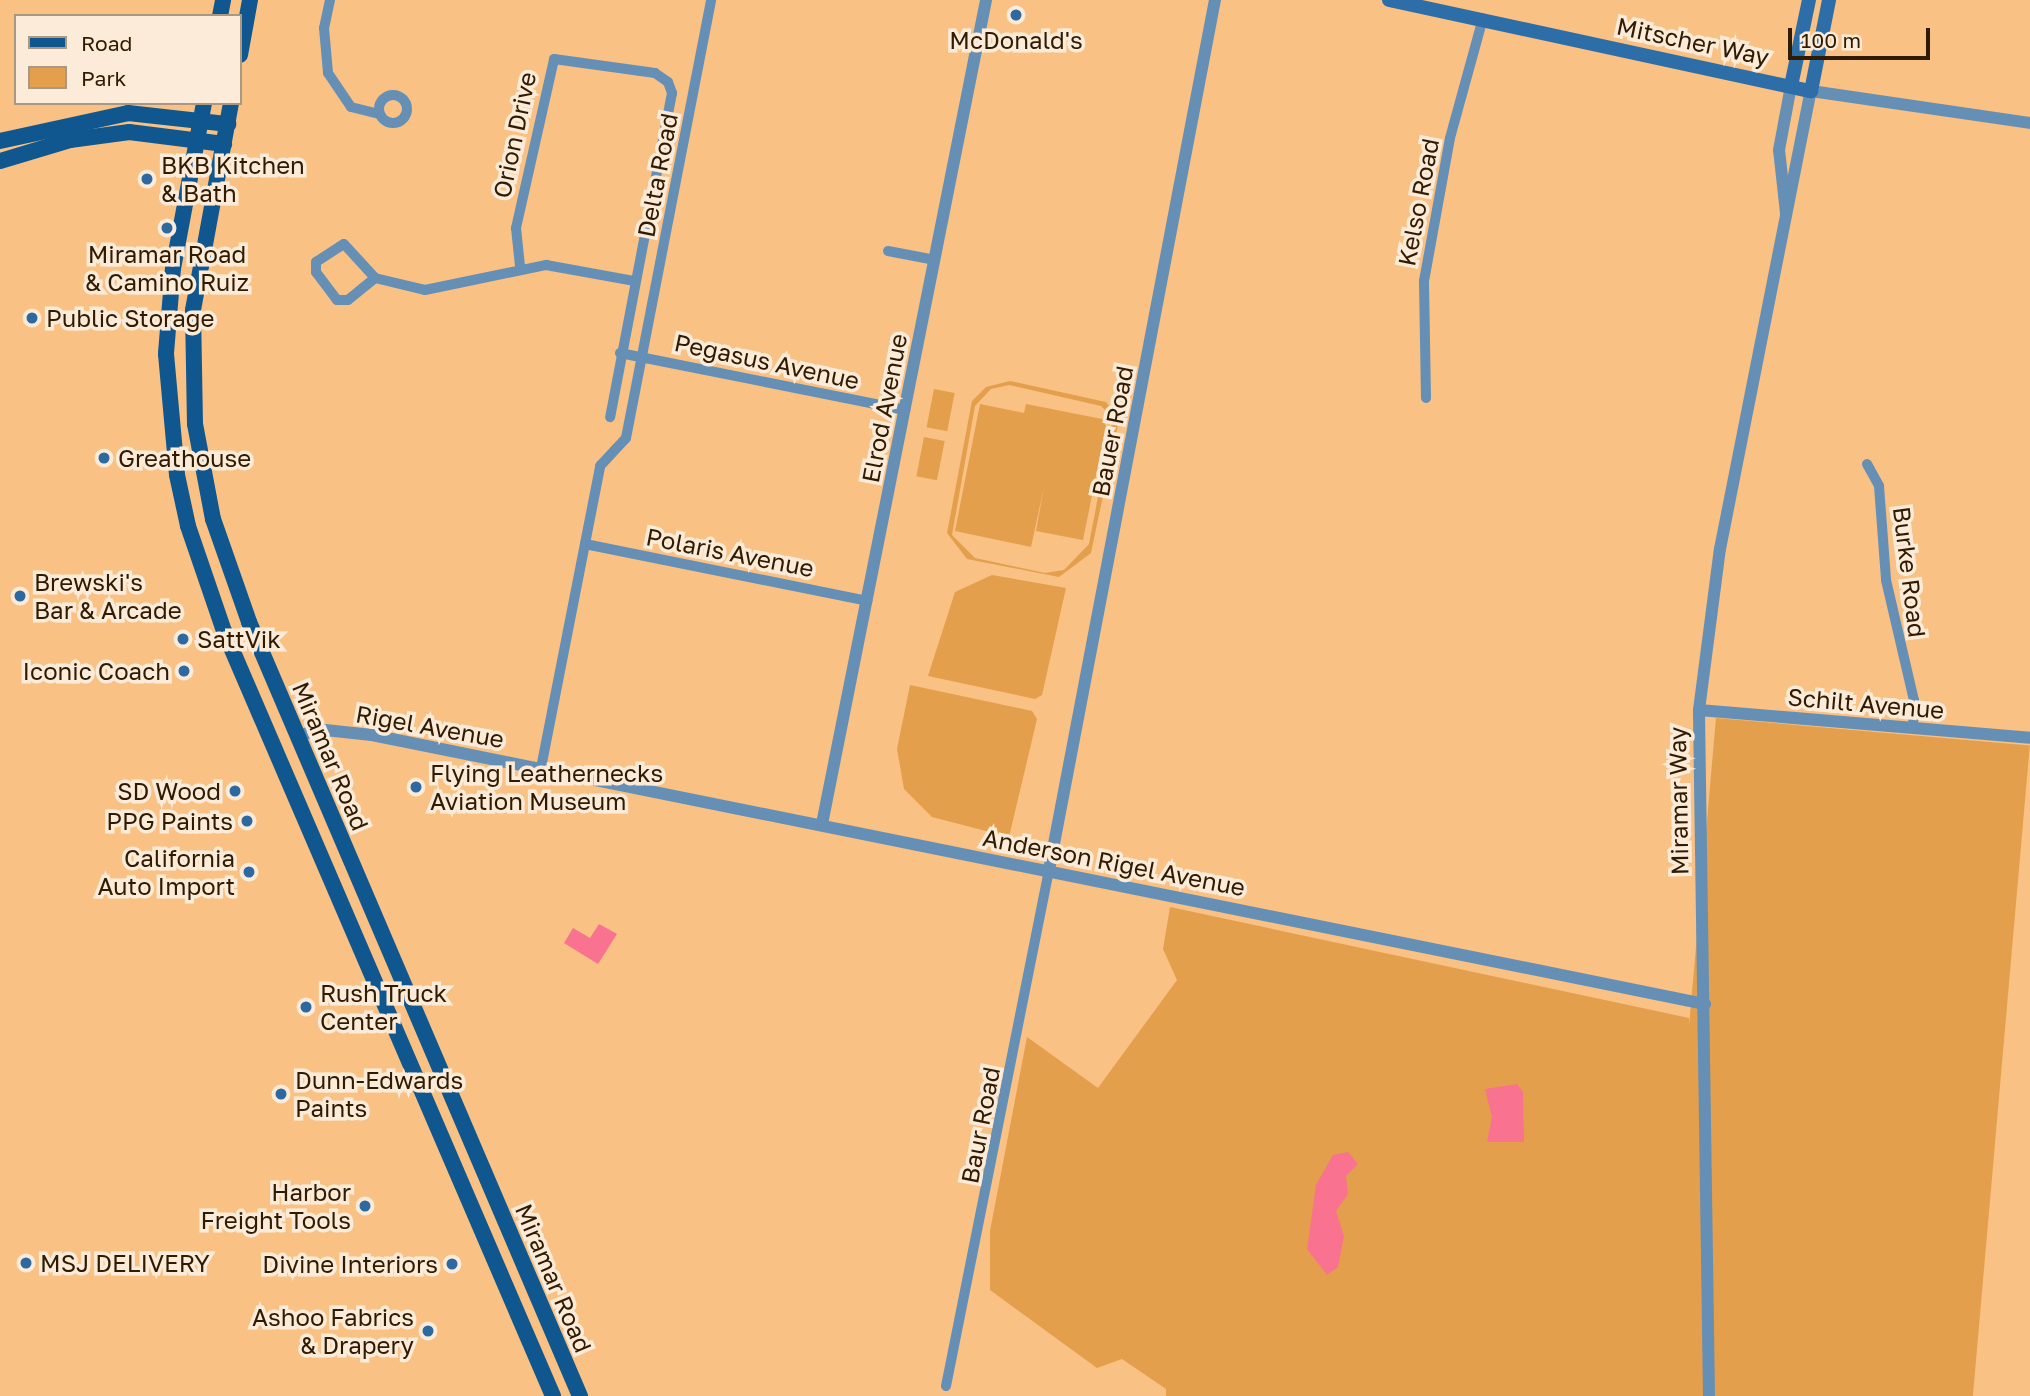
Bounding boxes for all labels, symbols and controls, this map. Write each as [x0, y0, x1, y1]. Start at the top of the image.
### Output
marker: McDonald's [1008, 7, 1024, 23]
street label: Mitscher Way [1614, 11, 1772, 71]
legend [14, 14, 242, 105]
scale bar [1792, 14, 1934, 58]
place label: McDonald's [949, 26, 1083, 54]
text: 100 m [1801, 27, 1861, 53]
text: Road [81, 30, 132, 56]
text: Park [81, 65, 126, 91]
street label: Orion Drive [487, 69, 541, 201]
street label: Delta Road [631, 110, 683, 240]
street label: Kelso Road [1392, 136, 1444, 268]
place label: BKB Kitchen & Bath [161, 151, 305, 207]
marker: BKB Kitchen & Bath [139, 171, 155, 187]
marker: Miramar Road & Camino Ruiz [159, 220, 175, 236]
place label: Miramar Road & Camino Ruiz [85, 240, 249, 296]
place label: Public Storage [46, 304, 214, 332]
marker: Public Storage [24, 310, 40, 326]
street label: Pegasus Avenue [672, 327, 862, 395]
street label: Elrod Avenue [855, 331, 913, 485]
street label: Bauer Road [1085, 363, 1139, 499]
place label: Greathouse [118, 444, 251, 472]
marker: Greathouse [96, 450, 112, 466]
street label: Burke Road [1888, 505, 1932, 639]
street label: Polaris Avenue [644, 522, 816, 582]
place label: Brewski's Bar & Arcade [34, 568, 182, 624]
marker: Brewski's Bar & Arcade [12, 588, 28, 604]
place label: SattVik [197, 625, 281, 653]
marker: SattVik [175, 631, 191, 647]
place label: Iconic Coach [23, 657, 170, 685]
marker: Iconic Coach [176, 663, 192, 679]
street label: Miramar Road [287, 677, 375, 835]
street label: Schilt Avenue [1786, 682, 1946, 724]
street label: Rigel Avenue [354, 699, 506, 753]
street label: Miramar Way [1662, 727, 1694, 875]
place label: Flying Leathernecks Aviation Museum [430, 759, 663, 815]
place label: SD Wood [117, 777, 221, 805]
marker: Flying Leathernecks Aviation Museum [408, 779, 424, 795]
marker: SD Wood [227, 783, 243, 799]
place label: PPG Paints [106, 807, 233, 835]
marker: PPG Paints [239, 813, 255, 829]
street label: Anderson Rigel Avenue [980, 822, 1248, 902]
place label: California Auto Import [98, 844, 235, 900]
marker: California Auto Import [241, 864, 257, 880]
place label: Rush Truck Center [320, 979, 447, 1035]
marker: Rush Truck Center [298, 999, 314, 1015]
street label: Baur Road [955, 1064, 1005, 1186]
place label: Dunn-Edwards Paints [295, 1066, 463, 1122]
marker: Dunn-Edwards Paints [273, 1086, 289, 1102]
place label: Harbor Freight Tools [200, 1178, 351, 1234]
marker: Harbor Freight Tools [357, 1198, 373, 1214]
street label: Miramar Road [510, 1199, 598, 1357]
place label: MSJ DELIVERY [40, 1249, 210, 1277]
place label: Divine Interiors [262, 1250, 438, 1278]
marker: MSJ DELIVERY [18, 1255, 34, 1271]
marker: Divine Interiors [444, 1256, 460, 1272]
place label: Ashoo Fabrics & Drapery [252, 1303, 414, 1359]
marker: Ashoo Fabrics & Drapery [420, 1323, 436, 1339]

